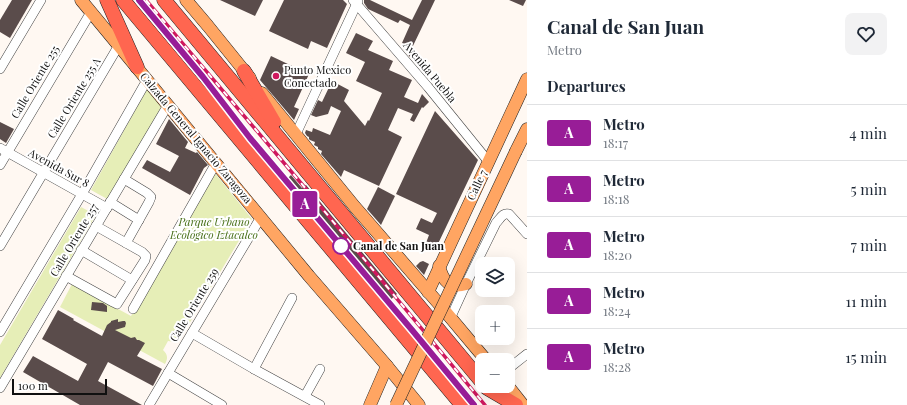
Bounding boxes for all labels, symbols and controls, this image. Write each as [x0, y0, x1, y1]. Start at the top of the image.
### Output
text: Canal de San Juan [547, 13, 704, 39]
button: heart [845, 13, 887, 55]
street label: Avenida Puebla [400, 37, 461, 106]
text: Metro [547, 41, 582, 58]
street label: Calle Oriente 255 [7, 42, 62, 121]
street label: Calle Oriente 255 A [44, 55, 104, 141]
place label: Punto Mexico Conectado [284, 62, 351, 90]
street label: Calzada General Ignacio Zaragoza [137, 69, 256, 207]
marker: Punto Mexico Conectado [271, 71, 281, 81]
text: Departures [547, 76, 626, 96]
text: Metro [603, 114, 645, 134]
text: A [564, 123, 574, 142]
text: 4 min [849, 123, 887, 143]
text: 18:17 [603, 134, 628, 151]
street label: Avenida Sur 8 [25, 144, 93, 191]
street label: Calle 7 [463, 167, 490, 202]
text: Metro [603, 170, 645, 190]
text: A [564, 179, 574, 198]
text: 5 min [851, 179, 887, 199]
text: 18:18 [603, 190, 630, 207]
line badge: A [292, 191, 318, 217]
text: A [300, 194, 310, 213]
street label: Calle Oriente 257 [46, 200, 102, 279]
park label: Parque Urbano Ecológico Iztacalco [169, 214, 258, 242]
text: Metro [603, 226, 645, 246]
text: A [564, 235, 574, 254]
text: 7 min [851, 235, 887, 255]
marker: Canal de San Juan [332, 237, 350, 255]
place label: Canal de San Juan [353, 238, 444, 253]
text: 18:20 [603, 246, 632, 263]
map controls [475, 257, 515, 393]
button: layers [475, 257, 515, 297]
street label: Calle Oriente 259 [166, 265, 222, 344]
text: Metro [603, 282, 645, 302]
text: A [564, 291, 574, 310]
text: 11 min [845, 291, 887, 311]
text: 18:24 [603, 302, 631, 319]
button: + [475, 305, 515, 345]
text: Metro [603, 338, 645, 358]
text: A [564, 347, 574, 366]
text: 15 min [845, 347, 887, 367]
button: − [475, 353, 515, 393]
text: 18:28 [603, 358, 631, 375]
scale bar [12, 377, 107, 396]
text: 100 m [18, 378, 48, 393]

